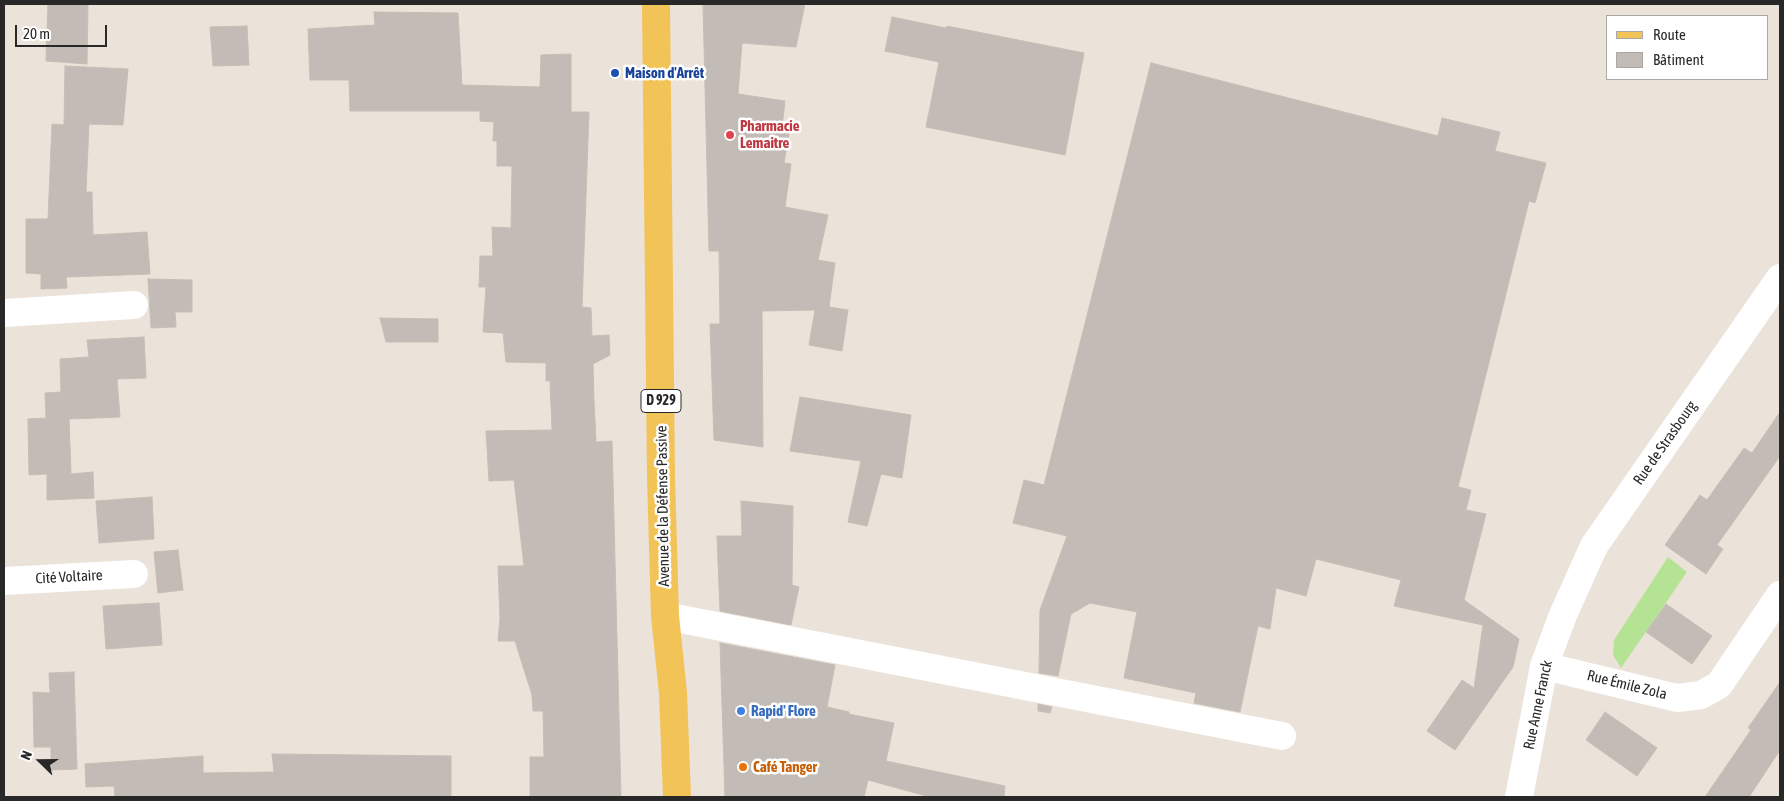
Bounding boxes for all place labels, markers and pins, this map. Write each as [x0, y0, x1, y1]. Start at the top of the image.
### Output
place label: Maison d'Arrêt [625, 64, 704, 82]
marker: Maison d'Arrêt [609, 67, 621, 79]
place label: Pharmacie Lemaitre [740, 117, 800, 152]
marker: Pharmacie Lemaitre [724, 129, 736, 141]
place label: Rapid' Flore [751, 702, 816, 720]
marker: Rapid' Flore [735, 705, 747, 717]
place label: Café Tanger [753, 758, 817, 776]
marker: Café Tanger [737, 761, 749, 773]

